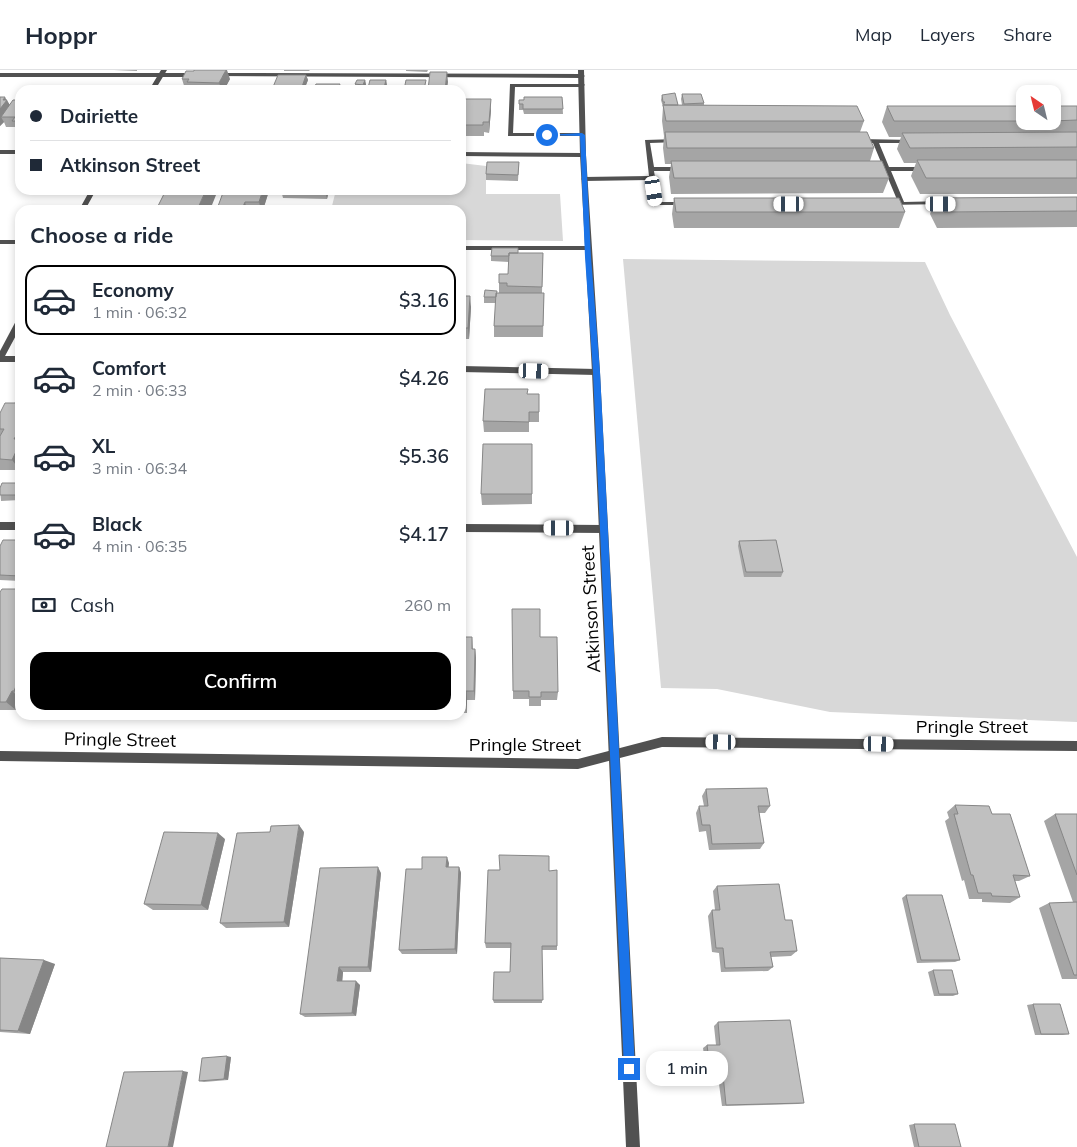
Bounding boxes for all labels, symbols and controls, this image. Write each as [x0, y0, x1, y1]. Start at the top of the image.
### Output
text: Hoppr [25, 20, 97, 50]
text: Map [855, 23, 892, 46]
text: Layers [920, 23, 975, 46]
text: Share [1003, 23, 1052, 46]
north arrow [1016, 85, 1061, 130]
map controls [1016, 85, 1061, 130]
text: Dairiette [60, 104, 138, 128]
route start [536, 124, 558, 146]
text: Atkinson Street [60, 153, 200, 177]
car [644, 175, 663, 207]
car [774, 197, 804, 212]
car [926, 197, 956, 212]
text: Choose a ride [30, 221, 173, 249]
icon: car [32, 278, 77, 323]
text: Economy [92, 278, 174, 302]
text: $3.16 [399, 288, 449, 312]
text: 1 min · 06:32 [92, 302, 187, 322]
icon: car [32, 356, 77, 401]
text: Comfort [92, 356, 166, 380]
car [518, 363, 549, 379]
text: $4.26 [399, 366, 449, 390]
text: 2 min · 06:33 [92, 380, 187, 400]
icon: car [32, 434, 77, 479]
text: XL [92, 434, 115, 458]
text: $5.36 [399, 444, 449, 468]
text: 3 min · 06:34 [92, 458, 187, 478]
icon: car [32, 512, 77, 557]
text: Black [92, 512, 142, 536]
car [544, 521, 574, 536]
text: $4.17 [399, 522, 449, 546]
text: 4 min · 06:35 [92, 536, 187, 556]
street label: Atkinson Street [576, 545, 605, 673]
icon: cash [30, 591, 58, 619]
text: Cash [70, 593, 115, 617]
text: 260 m [404, 595, 451, 615]
button: Confirm [30, 652, 451, 710]
street label: Pringle Street [916, 715, 1028, 738]
street label: Pringle Street [64, 727, 176, 752]
street label: Pringle Street [469, 733, 581, 756]
car [705, 734, 736, 750]
car [863, 736, 894, 752]
callout: 1 min [646, 1052, 729, 1086]
route end [618, 1058, 640, 1080]
text: 1 min [666, 1058, 708, 1078]

